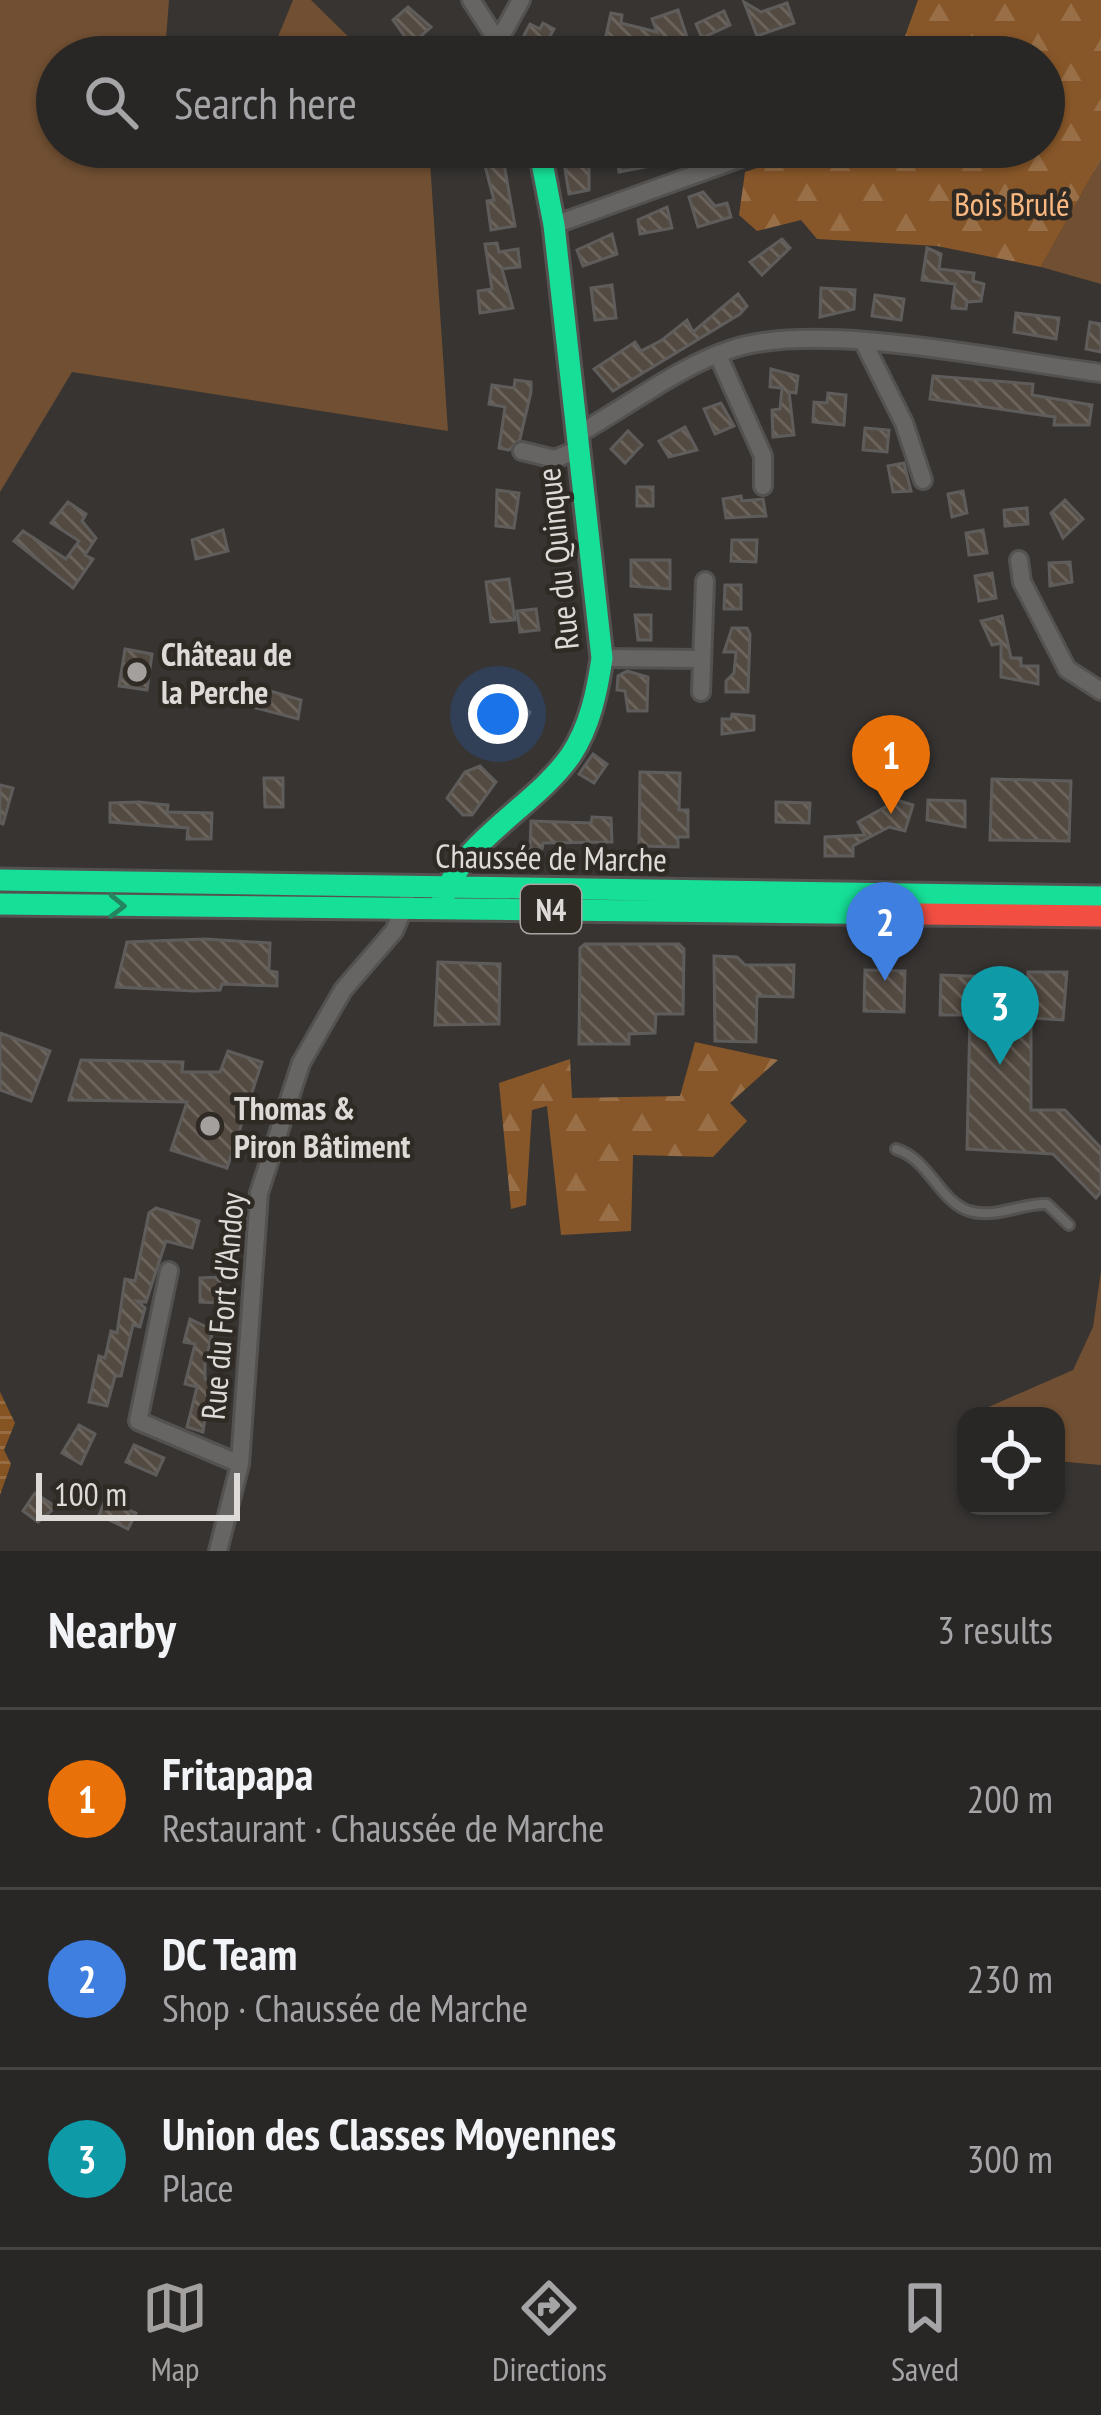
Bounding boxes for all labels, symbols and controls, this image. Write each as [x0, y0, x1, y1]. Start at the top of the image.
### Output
search box [36, 36, 1065, 168]
icon: search [78, 69, 144, 135]
text: Search here [174, 73, 357, 131]
park label: Bois Brulé [954, 182, 1070, 225]
street label: Rue du Quinque [526, 466, 588, 652]
place label: Château de la Perche [161, 632, 292, 713]
marker: Château de la Perche [124, 659, 150, 685]
your location [468, 684, 528, 744]
pin: 1 [852, 715, 930, 814]
street label: Chaussée de Marche [435, 833, 667, 881]
pin: 2 [846, 882, 924, 981]
road number: N4 [521, 885, 581, 933]
one-way arrow [109, 893, 127, 919]
pin: 3 [961, 966, 1039, 1065]
place label: Thomas & Piron Bâtiment [234, 1086, 411, 1167]
marker: Thomas & Piron Bâtiment [197, 1113, 223, 1139]
street label: Rue du Fort d'Andoy [191, 1190, 253, 1421]
map controls [957, 1407, 1065, 1515]
button: locate [957, 1407, 1065, 1515]
scale bar [36, 1467, 240, 1520]
text: 100 m [54, 1472, 127, 1515]
text: Nearby [48, 1596, 176, 1662]
text: 3 results [937, 1604, 1053, 1655]
text: Fritapapa [162, 1744, 313, 1802]
text: 1 [78, 1773, 96, 1824]
text: 200 m [967, 1773, 1053, 1824]
text: Restaurant · Chaussée de Marche [162, 1802, 604, 1853]
text: DC Team [162, 1924, 297, 1982]
text: 2 [78, 1953, 96, 2004]
text: 230 m [967, 1953, 1053, 2004]
text: Shop · Chaussée de Marche [162, 1982, 528, 2033]
text: Union des Classes Moyennes [162, 2104, 616, 2162]
text: 3 [78, 2133, 96, 2184]
text: 300 m [967, 2133, 1053, 2184]
text: Place [162, 2162, 234, 2213]
tab: Map [142, 2275, 208, 2390]
tab: Directions [492, 2275, 607, 2390]
tab: Saved [891, 2275, 959, 2390]

